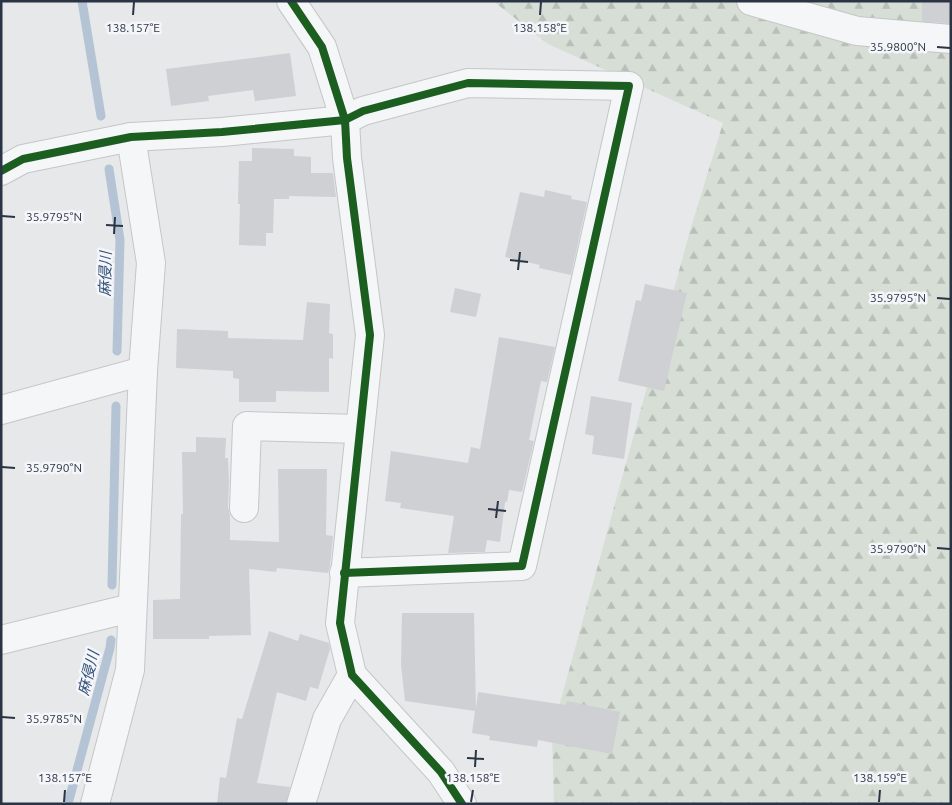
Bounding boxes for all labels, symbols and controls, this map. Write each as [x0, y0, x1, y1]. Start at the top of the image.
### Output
text: 138.157°E [106, 21, 160, 34]
text: 138.158°E [513, 21, 567, 34]
text: 35.9800°N [870, 40, 926, 53]
text: 35.9795°N [26, 210, 82, 223]
water label: 麻侵川 [96, 249, 114, 297]
text: 35.9795°N [870, 291, 926, 304]
text: 35.9790°N [26, 461, 82, 474]
text: 35.9790°N [870, 542, 926, 555]
water label: 麻侵川 [74, 647, 102, 697]
text: 35.9785°N [26, 712, 82, 725]
text: 138.157°E [38, 771, 92, 784]
text: 138.158°E [446, 771, 500, 784]
text: 138.159°E [853, 771, 907, 784]

